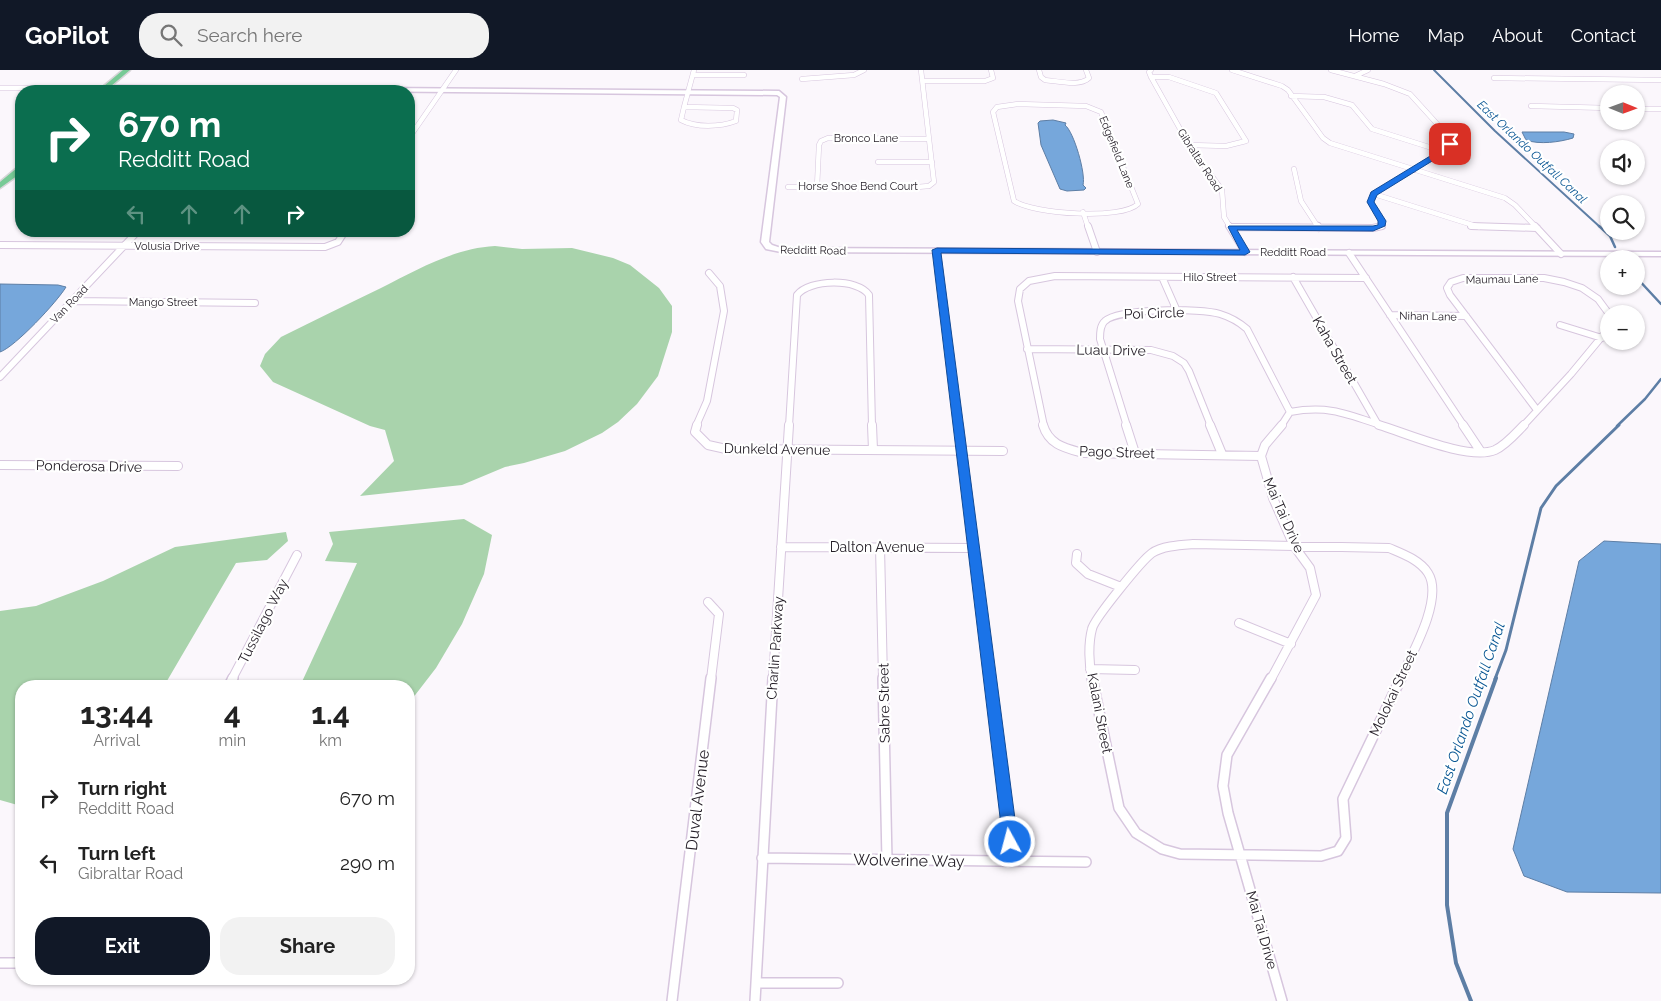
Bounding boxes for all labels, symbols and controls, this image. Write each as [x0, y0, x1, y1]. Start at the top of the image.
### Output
search box [139, 13, 489, 58]
text: GoPilot [25, 21, 109, 50]
icon: search [157, 21, 185, 49]
text: Search here [197, 24, 303, 46]
text: Home [1348, 25, 1399, 46]
text: Map [1427, 25, 1464, 46]
text: About [1492, 25, 1543, 46]
text: Contact [1571, 25, 1636, 46]
north arrow [1600, 85, 1645, 130]
map controls [1600, 85, 1645, 350]
water label: East Orlando Outfall Canal [1474, 98, 1590, 206]
text: 670 m [118, 104, 221, 145]
icon: right [35, 105, 100, 170]
street label: Edgefield Lane [1096, 114, 1137, 191]
pin [1429, 123, 1471, 165]
street label: Gibraltar Road [1174, 126, 1225, 194]
icon: arrive [1436, 130, 1464, 158]
street label: Bronco Lane [834, 132, 899, 145]
button: sound [1600, 140, 1645, 185]
text: Redditt Road [118, 146, 250, 172]
street label: Horse Shoe Bend Court [798, 180, 918, 193]
button: search [1600, 195, 1645, 240]
icon: left [122, 200, 150, 228]
icon: ahead [175, 200, 203, 228]
icon: ahead [228, 200, 256, 228]
icon: right [281, 200, 309, 228]
street label: Volusia Drive [134, 240, 200, 253]
street label: Redditt Road [780, 243, 846, 258]
street label: Redditt Road [1260, 246, 1326, 259]
button: + [1600, 250, 1645, 295]
street label: Hilo Street [1183, 271, 1237, 284]
street label: Maumau Lane [1465, 272, 1539, 287]
street label: Van Road [48, 282, 91, 326]
street label: Mango Street [129, 296, 198, 309]
street label: Poi Circle [1123, 304, 1185, 322]
button: − [1600, 305, 1645, 350]
street label: Nihan Lane [1399, 309, 1458, 324]
street label: Kaha Street [1309, 314, 1361, 387]
street label: Luau Drive [1076, 341, 1146, 359]
street label: Dunkeld Avenue [724, 440, 830, 458]
street label: Pago Street [1079, 443, 1155, 461]
street label: Ponderosa Drive [36, 457, 142, 475]
street label: Mai Tai Drive [1260, 475, 1308, 555]
street label: Dalton Avenue [830, 539, 924, 555]
street label: Tussilago Way [235, 576, 291, 666]
street label: Charlin Parkway [763, 595, 787, 700]
water label: East Orlando Outfall Canal [1433, 620, 1509, 796]
street label: Molokai Street [1366, 647, 1420, 739]
street label: Sabre Street [875, 663, 893, 743]
street label: Kalani Street [1084, 671, 1116, 755]
text: 13:44 [80, 696, 153, 731]
text: 4 [224, 696, 241, 731]
text: 1.4 [311, 696, 350, 731]
text: Arrival [93, 731, 140, 750]
text: min [218, 731, 246, 750]
text: km [319, 731, 342, 750]
street label: Duval Avenue [682, 748, 713, 852]
text: Turn right [78, 777, 167, 799]
icon: right [35, 784, 63, 812]
text: 670 m [340, 787, 395, 809]
text: Redditt Road [78, 799, 174, 818]
position arrow [983, 815, 1035, 867]
text: Turn left [78, 842, 155, 864]
icon: left [35, 849, 63, 877]
street label: Wolverine Way [853, 850, 965, 871]
text: 290 m [340, 852, 395, 874]
text: Gibraltar Road [78, 864, 183, 883]
street label: Mai Tai Drive [1243, 889, 1281, 971]
button: Exit [35, 917, 210, 975]
button: Share [220, 917, 395, 975]

